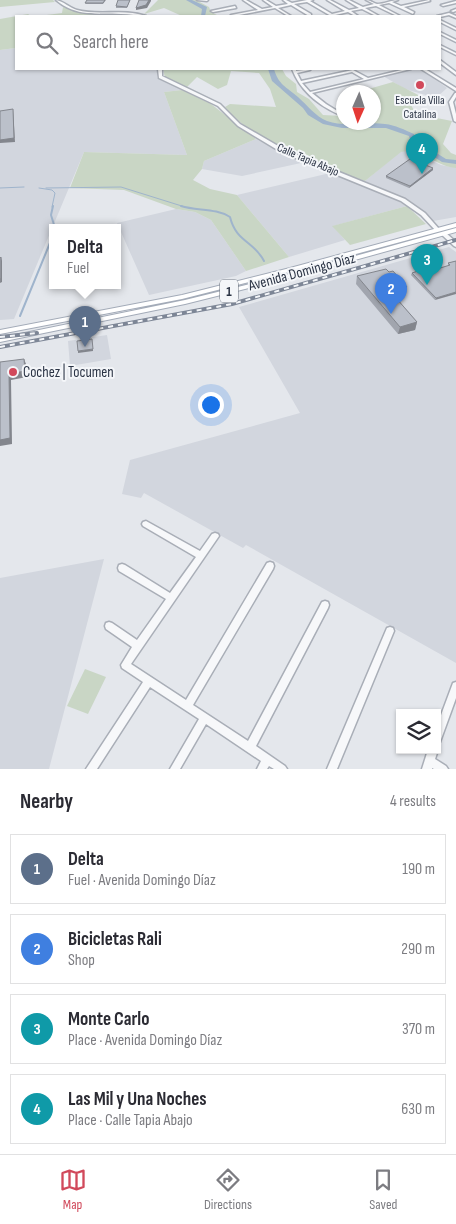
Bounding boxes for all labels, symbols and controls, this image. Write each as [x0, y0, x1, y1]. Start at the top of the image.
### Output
search box [15, 15, 441, 70]
icon: search [33, 29, 61, 57]
text: Search here [73, 31, 149, 54]
marker: Escuela Villa Catalina [414, 79, 426, 91]
north arrow [336, 85, 381, 130]
place label: Escuela Villa Catalina [395, 93, 445, 122]
pin: 4 [406, 133, 438, 174]
street label: Calle Tapia Abajo [275, 140, 341, 180]
popup [49, 224, 121, 289]
text: Delta [67, 236, 103, 259]
pin: 3 [411, 244, 443, 285]
street label: Avenida Domingo Díaz [245, 248, 358, 296]
text: Fuel [67, 259, 89, 278]
pin: 2 [375, 273, 407, 314]
road number: 1 [220, 280, 238, 302]
pin: 1 [69, 306, 101, 347]
place label: Cochez | Tocumen [23, 363, 114, 382]
marker: Cochez | Tocumen [7, 366, 19, 378]
your location [198, 392, 224, 418]
map controls [396, 709, 441, 754]
button: layers [396, 709, 441, 754]
text: Nearby [20, 789, 73, 814]
text: 4 results [390, 792, 436, 811]
text: Delta [68, 848, 104, 871]
text: 1 [34, 860, 40, 879]
text: 190 m [402, 860, 435, 879]
text: Fuel · Avenida Domingo Díaz [68, 871, 216, 890]
text: Bicicletas Rali [68, 928, 162, 951]
text: 2 [33, 940, 41, 959]
text: 290 m [401, 940, 435, 959]
text: Shop [68, 951, 95, 970]
text: Monte Carlo [68, 1008, 149, 1031]
text: 3 [33, 1020, 41, 1039]
text: 370 m [402, 1020, 435, 1039]
text: Place · Avenida Domingo Díaz [68, 1031, 222, 1050]
text: Las Mil y Una Noches [68, 1088, 207, 1111]
text: 4 [33, 1100, 41, 1119]
text: 630 m [401, 1100, 435, 1119]
text: Place · Calle Tapia Abajo [68, 1111, 193, 1130]
tab: Map [59, 1166, 87, 1213]
tab: Directions [204, 1166, 252, 1213]
tab: Saved [369, 1166, 397, 1213]

